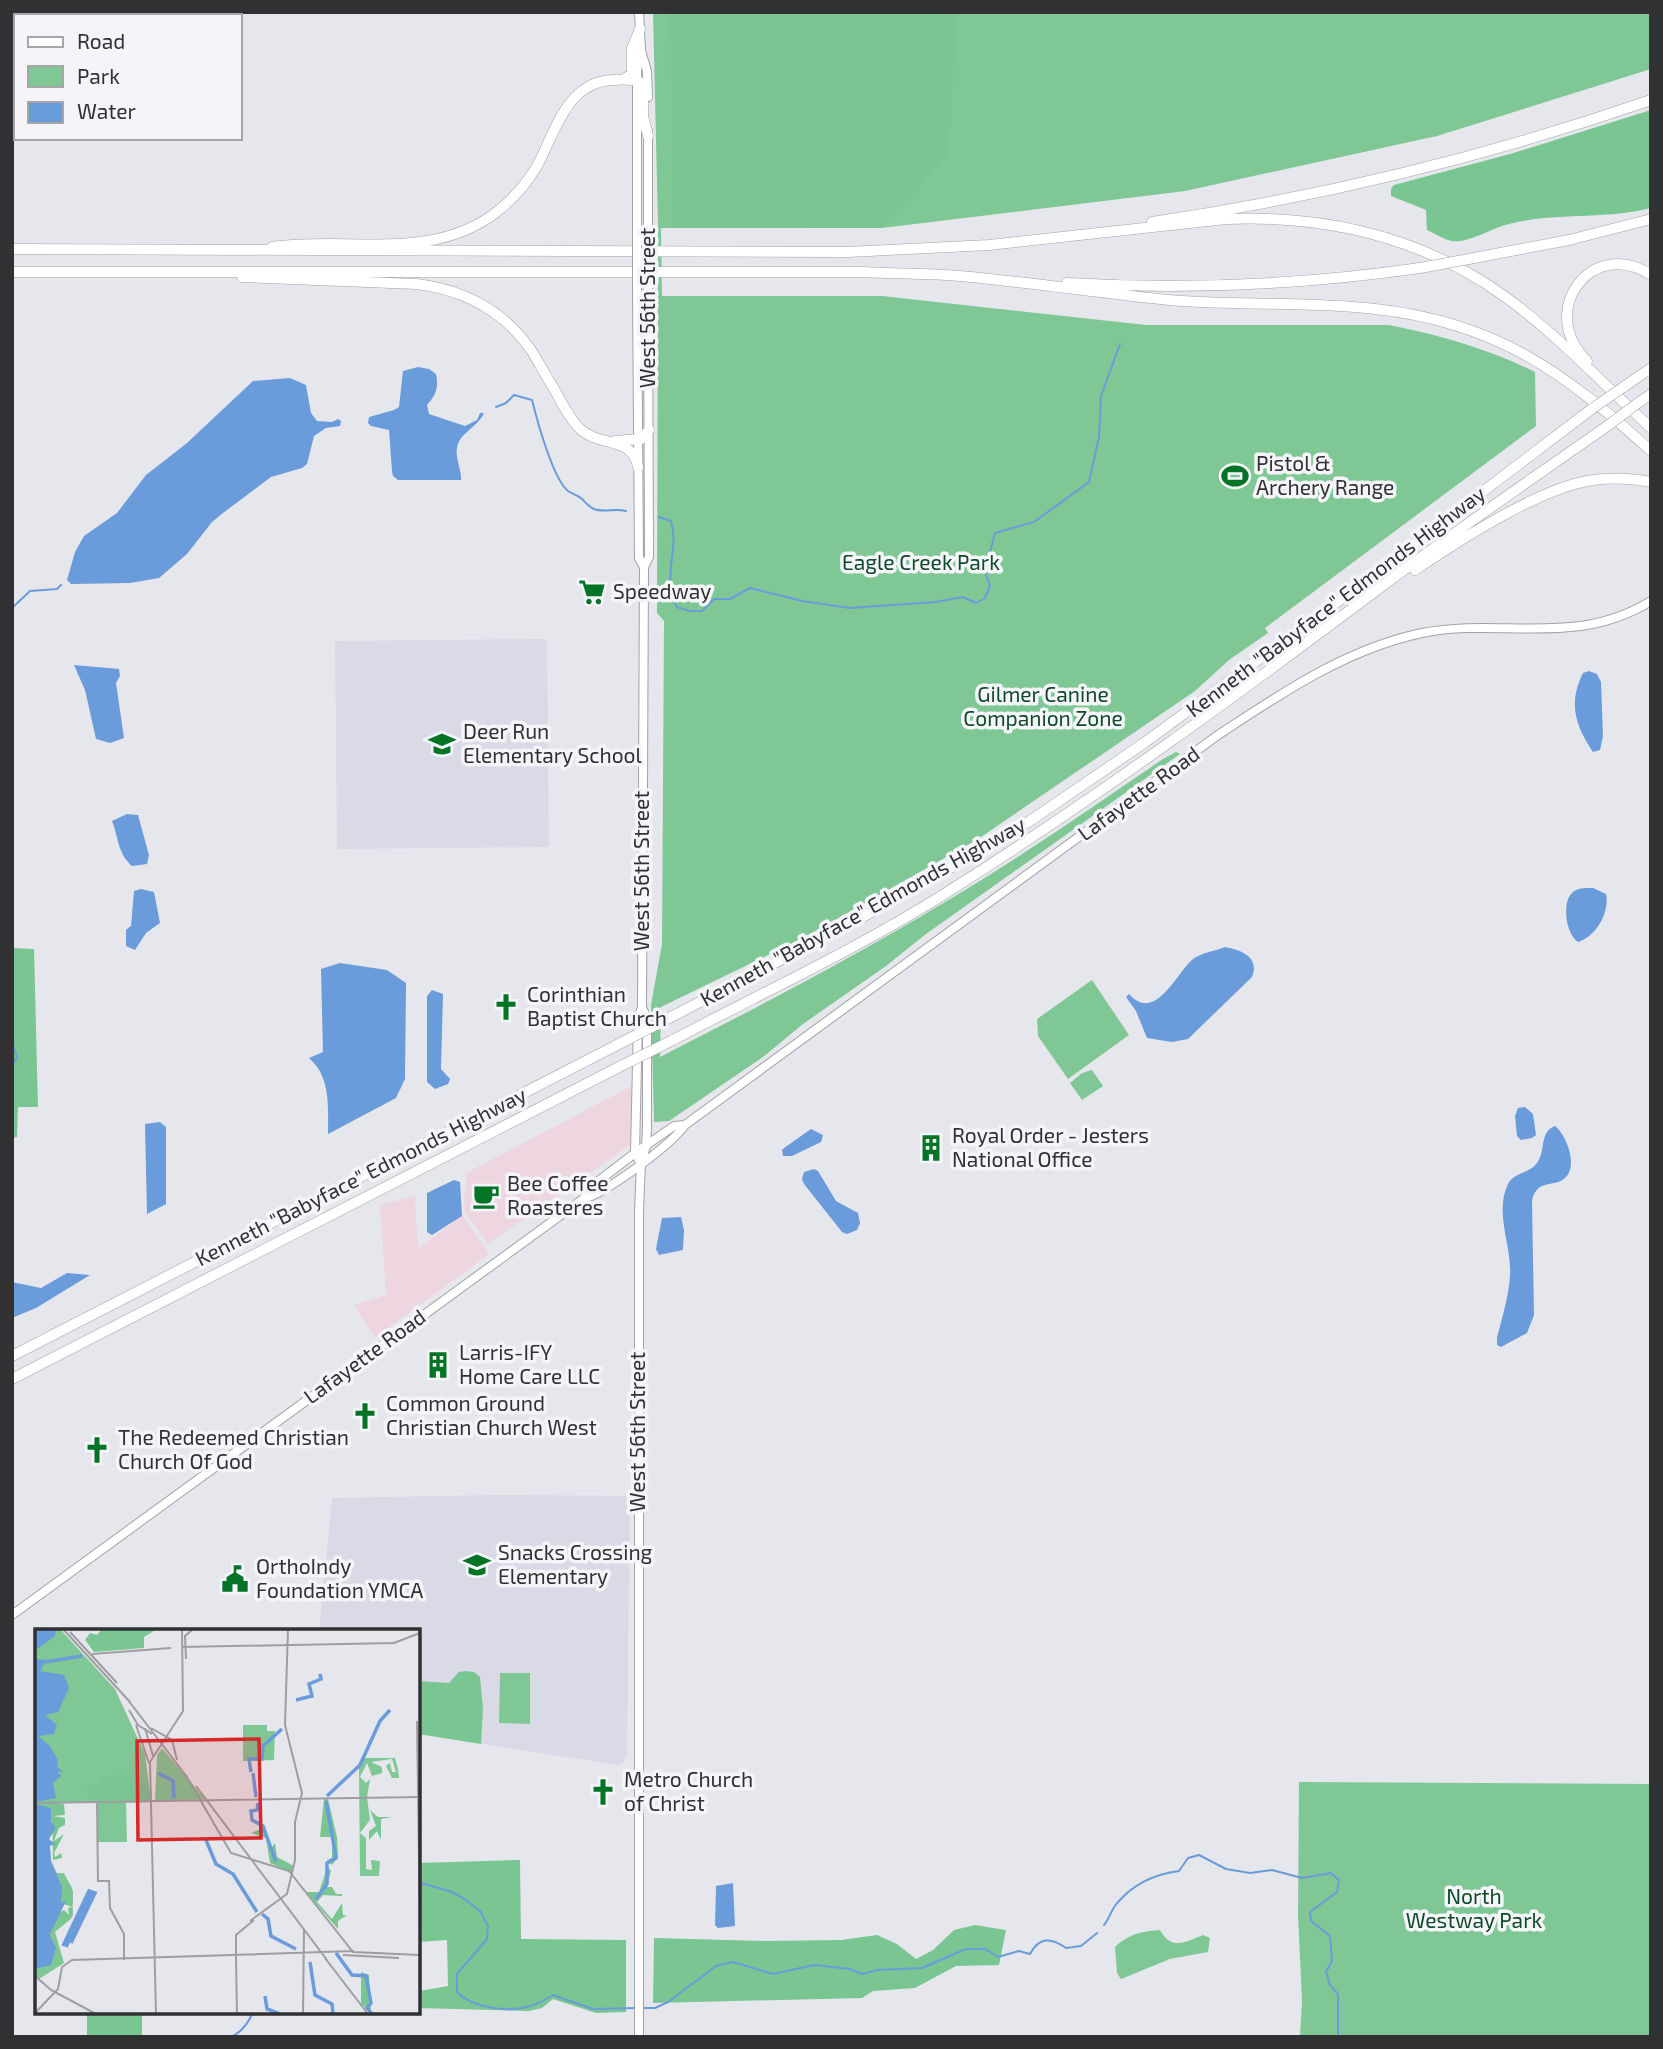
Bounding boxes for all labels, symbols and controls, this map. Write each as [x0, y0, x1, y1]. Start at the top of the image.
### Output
legend [14, 14, 242, 140]
text: Road [77, 28, 125, 53]
text: Park [77, 63, 120, 88]
text: Water [77, 98, 136, 123]
street label: West 56th Street [634, 228, 659, 388]
place label: Pistol & Archery Range [1256, 450, 1394, 499]
sports icon: Pistol & Archery Range [1220, 461, 1250, 491]
street label: Kenneth "Babyface" Edmonds Highway [1181, 480, 1490, 722]
park label: Eagle Creek Park [842, 549, 1000, 574]
supermarket icon: Speedway [577, 577, 607, 607]
place label: Speedway [613, 578, 711, 603]
park label: Gilmer Canine Companion Zone [963, 681, 1123, 730]
place label: Deer Run Elementary School [463, 718, 643, 767]
school or university icon: Deer Run Elementary School [427, 729, 457, 759]
street label: Lafayette Road [1072, 740, 1204, 845]
street label: West 56th Street [628, 791, 653, 951]
street label: Kenneth "Babyface" Edmonds Highway [695, 811, 1029, 1011]
place label: Corinthian Baptist Church [527, 981, 667, 1030]
church icon: Corinthian Baptist Church [491, 992, 521, 1022]
street label: Kenneth "Babyface" Edmonds Highway [191, 1081, 530, 1270]
place label: Royal Order - Jesters National Office [952, 1122, 1149, 1171]
building icon: Royal Order - Jesters National Office [916, 1133, 946, 1163]
place label: Bee Coffee Roasteres [507, 1170, 608, 1219]
cafe icon: Bee Coffee Roasteres [471, 1181, 501, 1211]
street label: Lafayette Road [298, 1303, 430, 1408]
place label: Larris-IFY Home Care LLC [459, 1339, 600, 1388]
building icon: Larris-IFY Home Care LLC [423, 1350, 453, 1380]
street label: West 56th Street [624, 1352, 649, 1512]
place label: Common Ground Christian Church West [386, 1390, 597, 1439]
church icon: Common Ground Christian Church West [350, 1401, 380, 1431]
place label: The Redeemed Christian Church Of God [118, 1424, 349, 1473]
church icon: The Redeemed Christian Church Of God [82, 1435, 112, 1465]
place label: Snacks Crossing Elementary [498, 1539, 653, 1588]
school or university icon: Snacks Crossing Elementary [462, 1550, 492, 1580]
place label: OrthoIndy Foundation YMCA [256, 1553, 423, 1602]
public building icon: OrthoIndy Foundation YMCA [220, 1564, 250, 1594]
inset map [35, 1629, 420, 2014]
place label: Metro Church of Christ [624, 1766, 753, 1815]
church icon: Metro Church of Christ [588, 1777, 618, 1807]
park label: North Westway Park [1406, 1883, 1543, 1932]

